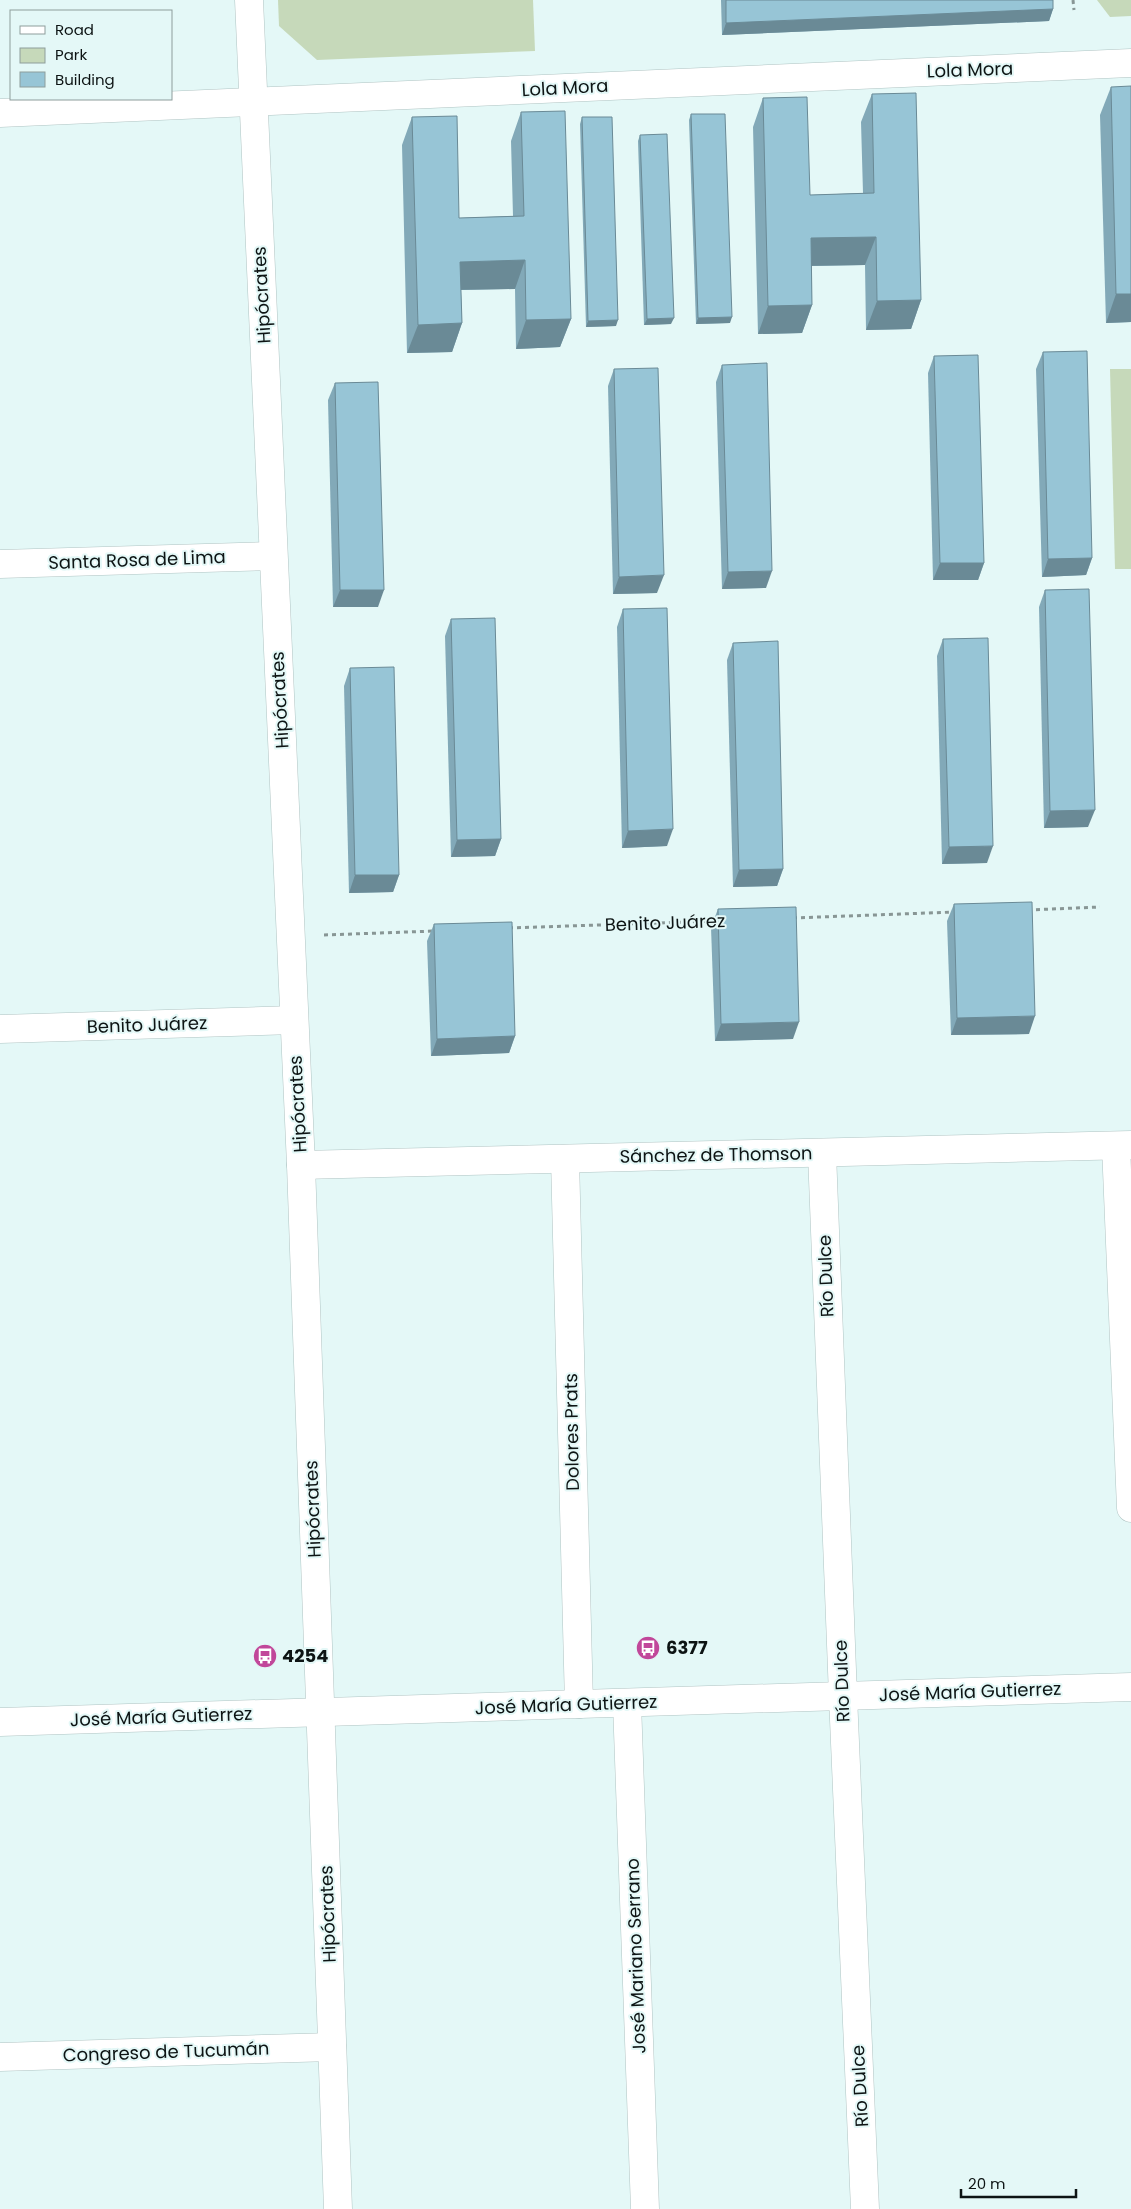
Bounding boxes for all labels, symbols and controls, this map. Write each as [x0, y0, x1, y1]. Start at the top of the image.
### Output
legend [10, 10, 172, 100]
text: Road [55, 19, 94, 40]
text: Park [55, 44, 87, 65]
street label: Lola Mora [926, 55, 1014, 84]
text: Building [55, 69, 115, 90]
street label: Lola Mora [521, 73, 609, 102]
street label: Hipócrates [246, 246, 277, 344]
street label: Santa Rosa de Lima [48, 544, 226, 575]
street label: Hipócrates [264, 651, 295, 749]
street label: Benito Juárez [604, 908, 726, 937]
street label: Benito Juárez [86, 1010, 208, 1039]
street label: Hipócrates [282, 1055, 313, 1153]
street label: Sánchez de Thomson [619, 1140, 813, 1169]
street label: Río Dulce [812, 1234, 839, 1318]
street label: Dolores Prats [558, 1373, 585, 1491]
street label: Hipócrates [298, 1460, 327, 1558]
bus stop icon: 6377 [635, 1635, 661, 1661]
place label: 6377 [666, 1635, 708, 1660]
street label: Río Dulce [828, 1639, 855, 1723]
bus stop icon: 4254 [252, 1643, 278, 1669]
place label: 4254 [282, 1643, 328, 1668]
street label: José María Gutierrez [878, 1676, 1062, 1707]
street label: José María Gutierrez [474, 1689, 658, 1720]
street label: José María Gutierrez [69, 1701, 253, 1732]
street label: José Mariano Serrano [620, 1858, 651, 2054]
street label: Hipócrates [313, 1865, 342, 1963]
street label: Congreso de Tucumán [62, 2035, 270, 2068]
street label: Río Dulce [845, 2044, 874, 2128]
scale bar [961, 2166, 1076, 2198]
text: 20 m [968, 2173, 1006, 2194]

